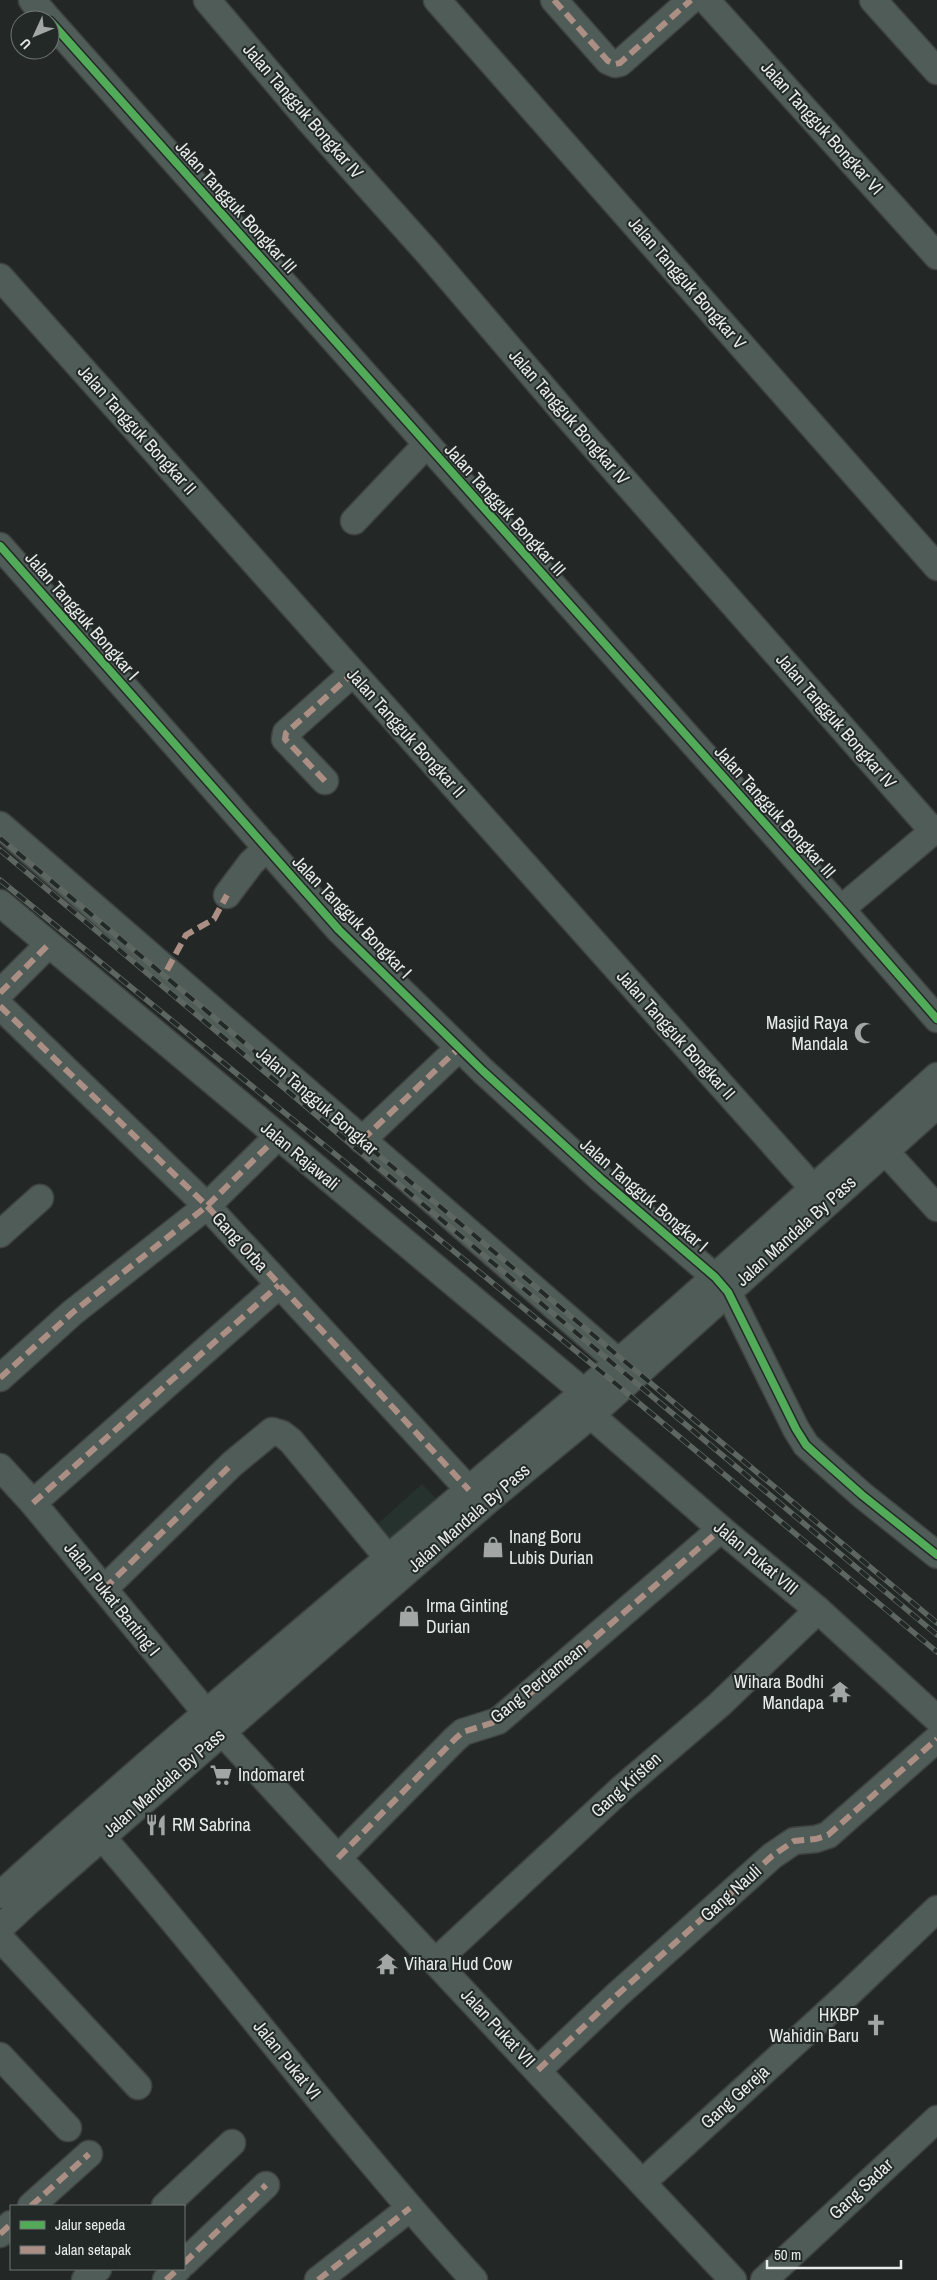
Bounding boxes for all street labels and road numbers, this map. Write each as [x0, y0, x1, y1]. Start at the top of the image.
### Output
street label: Jalan Tangguk Bongkar IV [237, 37, 369, 184]
street label: Jalan Tangguk Bongkar VI [755, 55, 889, 200]
street label: Jalan Tangguk Bongkar III [170, 135, 303, 278]
street label: Jalan Tangguk Bongkar V [623, 211, 752, 354]
street label: Jalan Tangguk Bongkar IV [503, 343, 635, 490]
street label: Jalan Tangguk Bongkar II [72, 359, 202, 500]
street label: Jalan Tangguk Bongkar III [439, 438, 572, 581]
street label: Jalan Tangguk Bongkar I [20, 546, 145, 685]
street label: Jalan Tangguk Bongkar IV [770, 647, 902, 794]
street label: Jalan Tangguk Bongkar II [341, 662, 471, 803]
street label: Jalan Tangguk Bongkar III [709, 740, 842, 883]
street label: Jalan Tangguk Bongkar I [287, 850, 418, 984]
street label: Jalan Tangguk Bongkar II [611, 964, 741, 1105]
street label: Jalan Tangguk Bongkar [251, 1041, 384, 1161]
street label: Jalan Rajawali [256, 1115, 345, 1196]
street label: Jalan Tangguk Bongkar I [575, 1132, 714, 1257]
street label: Jalan Mandala By Pass [730, 1170, 861, 1292]
street label: Gang Orba [207, 1206, 274, 1277]
street label: Jalan Mandala By Pass [402, 1458, 535, 1578]
street label: Jalan Pukat VIII [709, 1515, 804, 1600]
street label: Jalan Pukat Banting I [59, 1536, 166, 1661]
street label: Gang Perdamean [485, 1636, 591, 1729]
street label: Jalan Mandala By Pass [97, 1723, 230, 1843]
street label: Gang Kristen [585, 1746, 666, 1823]
street label: Gang Nauli [695, 1858, 767, 1927]
street label: Jalan Pukat VII [455, 1983, 541, 2072]
street label: Jalan Pukat VI [248, 2015, 327, 2105]
street label: Gang Gereja [695, 2059, 774, 2134]
street label: Gang Sadar [823, 2152, 898, 2225]

